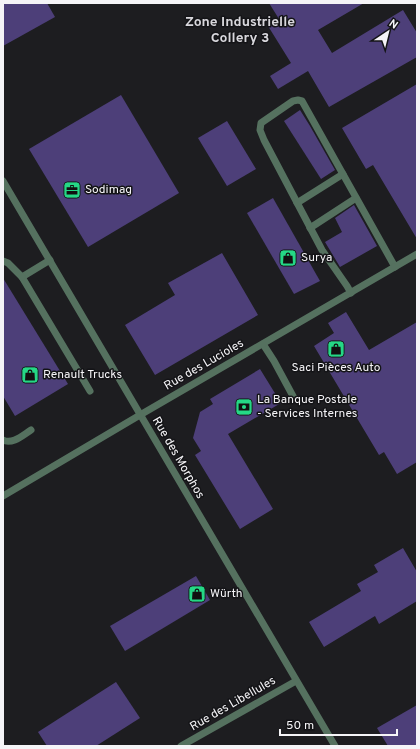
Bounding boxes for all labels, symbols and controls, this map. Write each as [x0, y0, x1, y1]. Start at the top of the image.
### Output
north arrow [368, 12, 408, 52]
district label: Zone Industrielle Collery 3 [185, 14, 295, 47]
text: N [386, 17, 400, 33]
office icon: Sodimag [62, 180, 82, 200]
place label: Sodimag [85, 182, 132, 198]
shop icon: Surya [278, 248, 298, 268]
place label: Surya [301, 250, 332, 266]
street label: Rue des Lucioles [161, 336, 247, 394]
shop icon: Saci Pièces Auto [326, 339, 346, 359]
place label: Saci Pièces Auto [292, 360, 381, 376]
shop icon: Renault Trucks [20, 365, 40, 385]
place label: Renault Trucks [43, 367, 122, 383]
place label: La Banque Postale - Services Internes [257, 392, 357, 422]
bank icon: La Banque Postale - Services Internes [234, 397, 254, 417]
street label: Rue des Morphos [148, 414, 208, 502]
shop icon: Würth [187, 584, 207, 604]
place label: Würth [210, 586, 243, 602]
street label: Rue des Libellules [187, 673, 279, 735]
scale bar [280, 711, 397, 737]
text: 50 m [286, 718, 314, 734]

